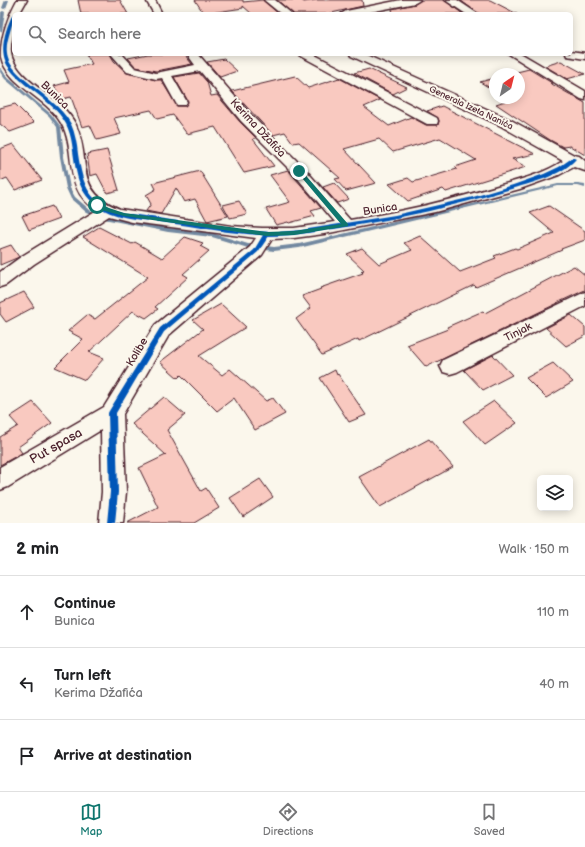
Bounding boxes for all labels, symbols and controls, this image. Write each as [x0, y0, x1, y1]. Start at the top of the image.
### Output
search box [12, 12, 573, 56]
icon: search [26, 23, 48, 45]
text: Search here [58, 25, 141, 44]
north arrow [489, 68, 525, 104]
street label: Bunica [38, 78, 72, 112]
street label: Generala Izeta Nanića [427, 84, 515, 132]
street label: Kerima Džafića [228, 96, 288, 160]
route end [290, 162, 308, 180]
route start [88, 196, 106, 214]
street label: Bunica [362, 200, 398, 218]
street label: Tinjak [502, 319, 534, 344]
street label: Kolibe [123, 335, 151, 369]
street label: Put spasa [27, 425, 85, 467]
map controls [537, 475, 573, 511]
button: layers [537, 475, 573, 511]
text: 2 min [16, 539, 59, 559]
text: Walk · 150 m [498, 541, 569, 557]
text: Continue [54, 594, 116, 613]
icon: ahead [16, 601, 38, 623]
text: 110 m [537, 604, 569, 620]
text: Bunica [54, 613, 95, 629]
text: Turn left [54, 666, 111, 685]
icon: left [16, 673, 38, 695]
text: 40 m [539, 676, 569, 692]
text: Kerima Džafića [54, 685, 143, 701]
icon: arrive [16, 745, 38, 767]
text: Arrive at destination [54, 746, 192, 765]
tab: Map [80, 801, 102, 838]
tab: Directions [263, 801, 313, 838]
tab: Saved [474, 801, 505, 838]

